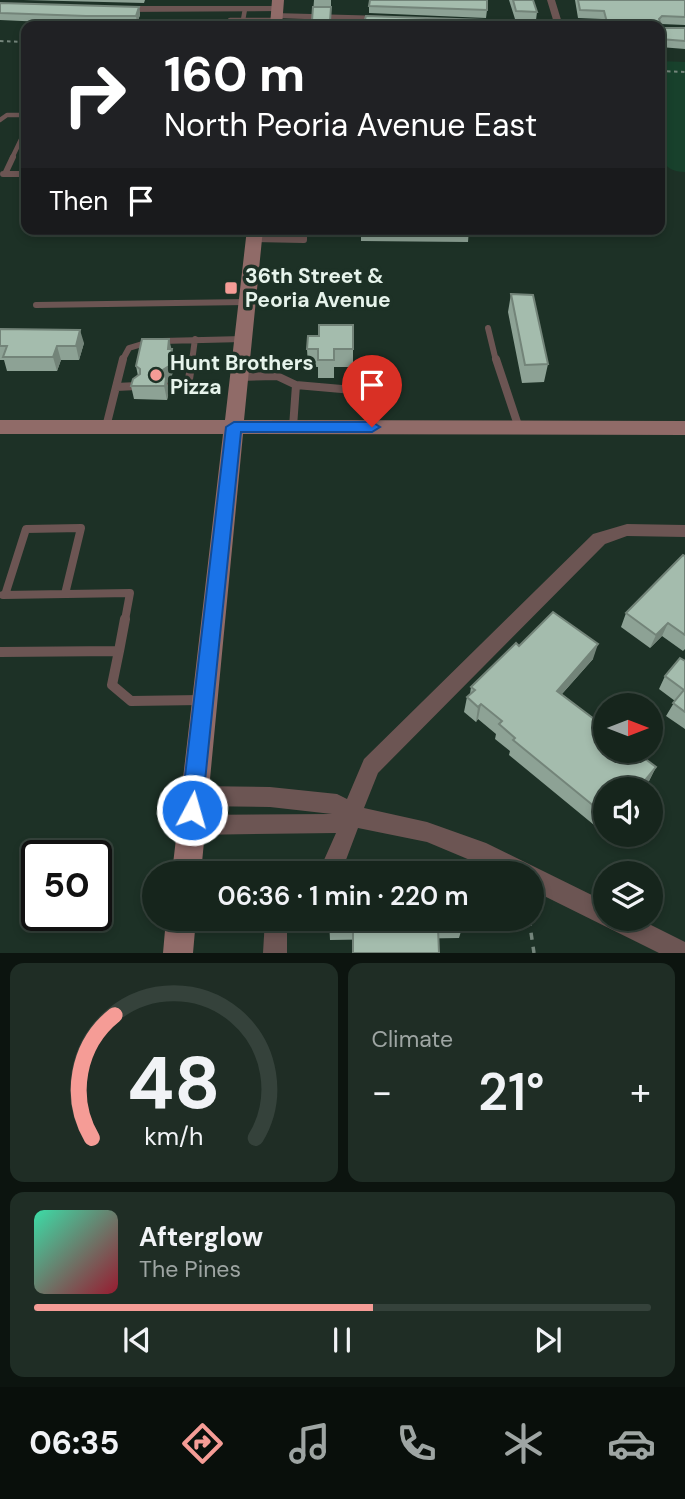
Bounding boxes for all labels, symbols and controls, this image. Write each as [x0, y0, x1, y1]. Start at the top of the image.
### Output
text: 160 m [164, 42, 305, 106]
icon: right [49, 49, 140, 140]
text: North Peoria Avenue East [164, 104, 537, 146]
icon: arrive [122, 182, 160, 220]
text: Then [49, 184, 108, 218]
place label: 36th Street & Peoria Avenue [245, 262, 391, 314]
marker: 36th Street & Peoria Avenue [223, 280, 239, 296]
place label: Hunt Brothers Pizza [170, 349, 314, 401]
pin [342, 355, 402, 427]
icon: arrive [353, 366, 391, 404]
marker: Hunt Brothers Pizza [148, 367, 164, 383]
north arrow [593, 693, 663, 763]
map controls [593, 693, 663, 931]
position arrow [155, 773, 229, 847]
button: sound [593, 777, 663, 847]
speed limit sign: 50 [21, 840, 112, 931]
button: layers [593, 861, 663, 931]
text: 06:36 · 1 min · 220 m [218, 879, 468, 913]
text: Climate [372, 1024, 453, 1054]
text: 48 [127, 1037, 220, 1132]
text: 21° [478, 1058, 545, 1126]
text: − [372, 1067, 392, 1117]
text: + [630, 1067, 651, 1117]
text: km/h [144, 1120, 203, 1153]
text: Afterglow [139, 1220, 263, 1254]
text: The Pines [139, 1254, 241, 1284]
icon: previous [118, 1321, 156, 1359]
icon: pause [323, 1321, 361, 1359]
icon: next [529, 1321, 567, 1359]
icon: directions [178, 1419, 227, 1468]
icon: music [285, 1419, 334, 1468]
icon: phone [392, 1419, 441, 1468]
icon: climate [499, 1419, 548, 1468]
icon: car [607, 1419, 656, 1468]
text: 06:35 [29, 1422, 119, 1464]

